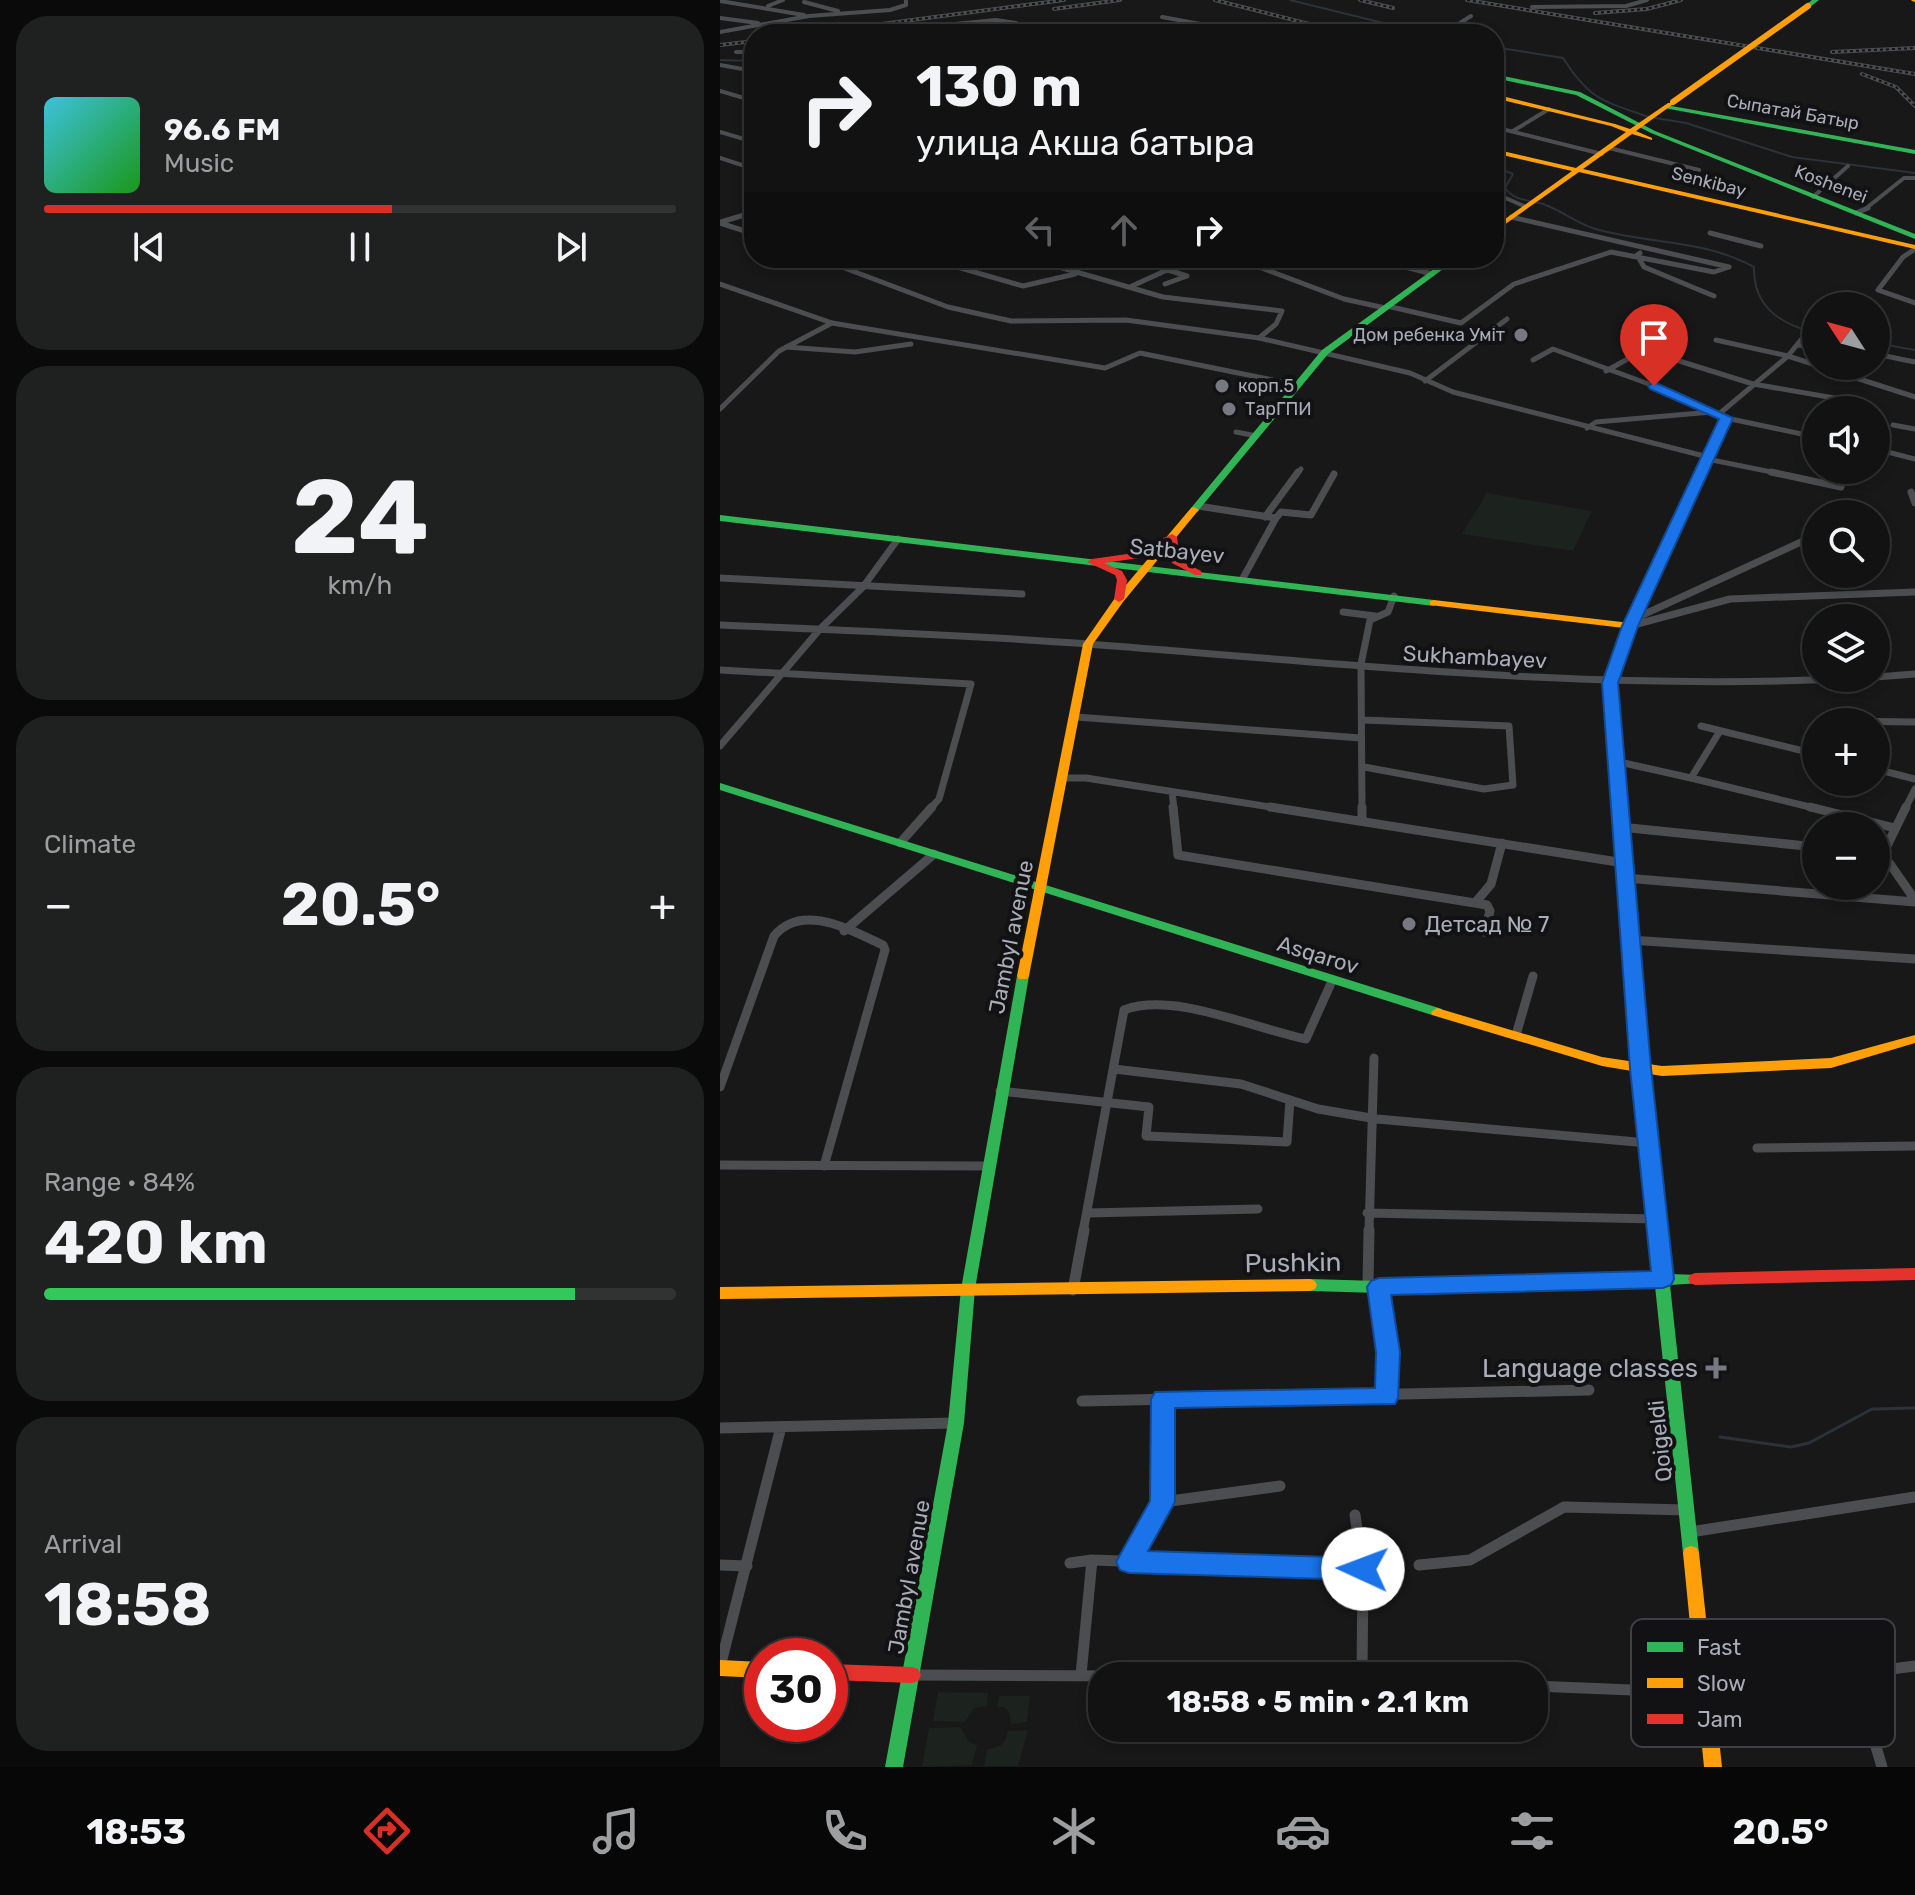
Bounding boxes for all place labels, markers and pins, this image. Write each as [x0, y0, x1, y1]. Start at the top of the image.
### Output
pin [1620, 304, 1688, 386]
place label: Дом ребенка Умiт [1353, 324, 1505, 346]
marker: Дом ребенка Умiт [1512, 326, 1530, 344]
place label: корп.5 [1238, 375, 1294, 397]
marker: корп.5 [1213, 377, 1231, 395]
place label: ТарГПИ [1245, 398, 1312, 420]
marker: ТарГПИ [1220, 400, 1238, 418]
place label: Детсад № 7 [1425, 911, 1549, 938]
marker: Детсад № 7 [1400, 915, 1418, 933]
place label: Language classes [1482, 1353, 1698, 1384]
marker: Language classes [1705, 1357, 1727, 1379]

